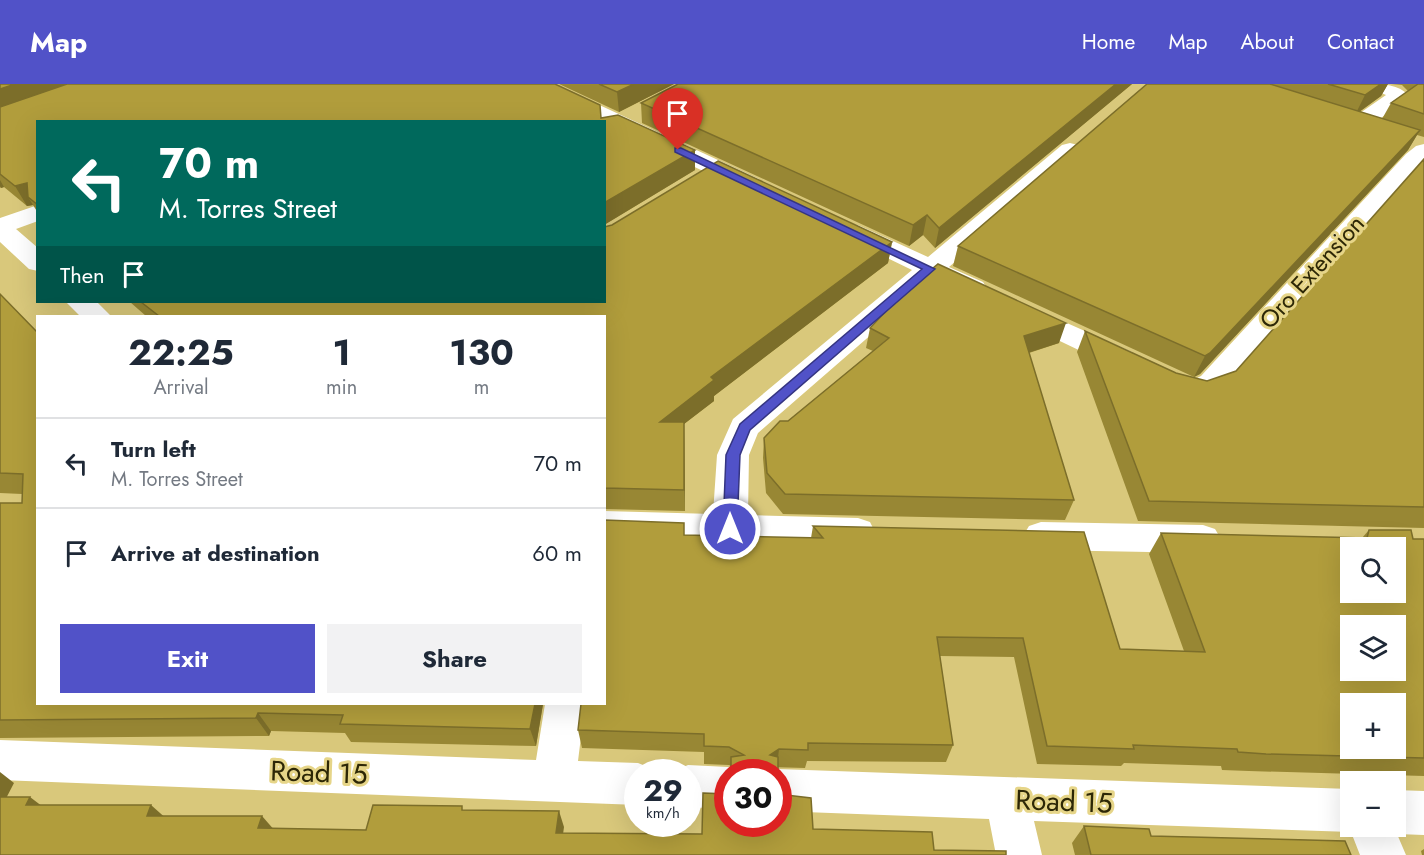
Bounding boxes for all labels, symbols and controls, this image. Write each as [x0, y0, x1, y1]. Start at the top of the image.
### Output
text: Map [30, 22, 87, 63]
text: Home [1082, 27, 1135, 57]
text: Map [1168, 27, 1208, 57]
text: About [1241, 27, 1294, 57]
text: Contact [1327, 27, 1394, 57]
pin [652, 88, 703, 150]
icon: arrive [661, 97, 694, 130]
text: 70 m [159, 133, 259, 194]
icon: left [60, 144, 138, 222]
text: M. Torres Street [159, 189, 337, 228]
street label: Oro Extension [1251, 207, 1372, 336]
icon: arrive [117, 258, 150, 291]
text: Then [60, 259, 105, 291]
text: 22:25 [128, 326, 234, 378]
text: 1 [332, 326, 351, 378]
text: 130 [449, 326, 514, 378]
text: Arrival [153, 373, 209, 402]
text: min [326, 373, 357, 402]
text: m [474, 373, 489, 402]
text: Turn left [111, 433, 196, 465]
icon: left [60, 447, 93, 480]
text: 70 m [533, 447, 582, 479]
text: M. Torres Street [111, 465, 243, 494]
position arrow [698, 497, 762, 561]
icon: arrive [60, 537, 93, 570]
text: Arrive at destination [111, 537, 320, 569]
text: 60 m [532, 537, 582, 569]
map controls [1340, 537, 1406, 837]
button: search [1340, 537, 1406, 603]
button: layers [1340, 615, 1406, 681]
button: Exit [60, 624, 315, 693]
button: Share [327, 624, 582, 693]
button: + [1340, 693, 1406, 759]
street label: Road 15 [270, 750, 368, 795]
speed limit sign: 30 [714, 759, 792, 837]
text: 29 [643, 769, 683, 812]
button: − [1340, 771, 1406, 837]
street label: Road 15 [1015, 779, 1113, 824]
text: km/h [646, 802, 680, 824]

